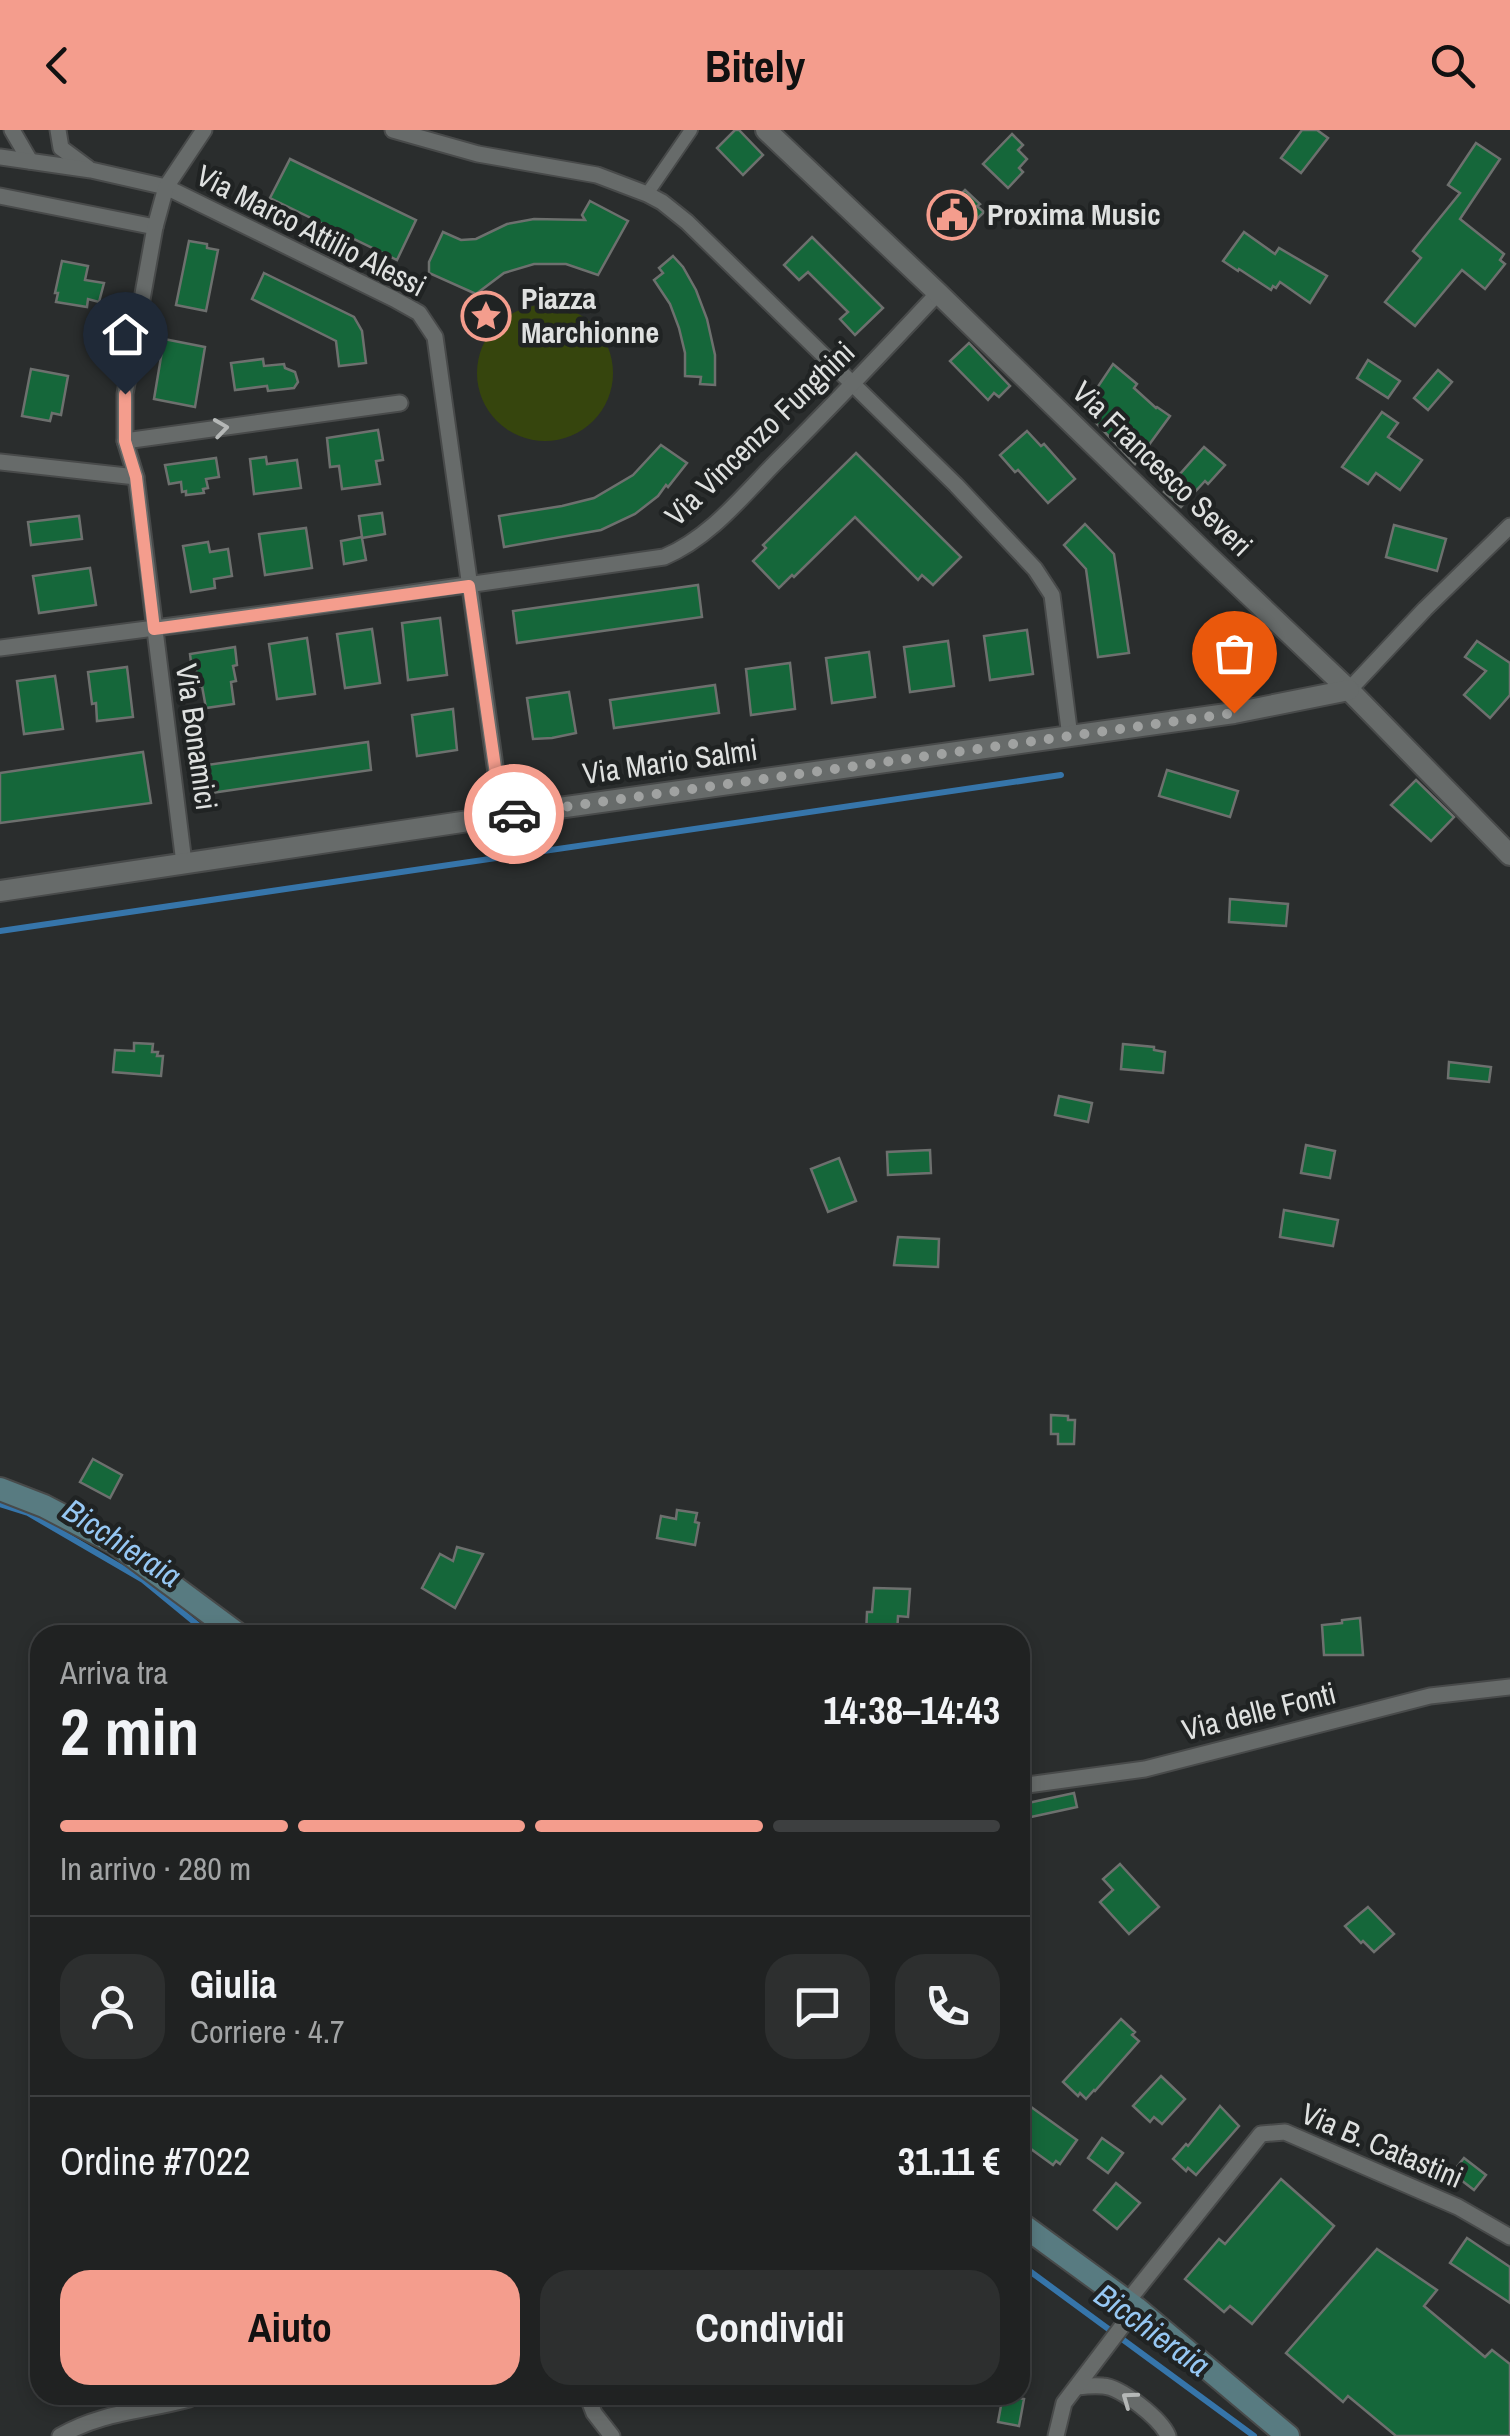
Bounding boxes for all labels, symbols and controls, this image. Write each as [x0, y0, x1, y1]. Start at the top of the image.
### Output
text: Bitely [705, 35, 805, 96]
icon: back [30, 38, 85, 93]
icon: search [1425, 38, 1480, 93]
street label: Via Marco Attilio Alessi [190, 155, 433, 305]
public building icon: Proxima Music [926, 189, 978, 241]
place label: Proxima Music [987, 194, 1161, 234]
place label: Piazza Marchionne [521, 278, 659, 352]
place icon: Piazza Marchionne [460, 290, 512, 342]
pin [83, 292, 168, 395]
icon: home [98, 307, 153, 362]
street label: Via Vincenzo Funghini [656, 332, 863, 534]
street label: Via Francesco Severi [1064, 372, 1262, 565]
one-way arrow [213, 418, 230, 439]
pin [1192, 611, 1277, 714]
icon: bag [1207, 626, 1262, 681]
street label: Via Bonamici [167, 661, 227, 813]
street label: Via Mario Salmi [580, 729, 760, 793]
courier [464, 764, 564, 864]
icon: car [487, 787, 542, 842]
water label: Bicchieraia [55, 1488, 190, 1597]
text: Arriva tra [60, 1651, 168, 1694]
street label: Via delle Fonti [1178, 1673, 1340, 1749]
text: 14:38–14:43 [823, 1685, 1000, 1736]
text: 2 min [60, 1688, 199, 1775]
text: In arrivo · 280 m [60, 1847, 251, 1890]
button: person [60, 1954, 165, 2059]
button: chat [765, 1954, 870, 2059]
button: phone [895, 1954, 1000, 2059]
text: Giulia [190, 1959, 277, 2010]
text: Corriere · 4.7 [190, 2010, 345, 2053]
street label: Via B. Catastini [1295, 2093, 1469, 2197]
text: Ordine #7022 [60, 2136, 251, 2187]
text: 31.11 € [898, 2136, 1000, 2187]
button: Aiuto [60, 2270, 520, 2385]
button: Condividi [540, 2270, 1000, 2385]
water label: Bicchieraia [1086, 2273, 1219, 2386]
one-way arrow [1122, 2393, 1140, 2411]

